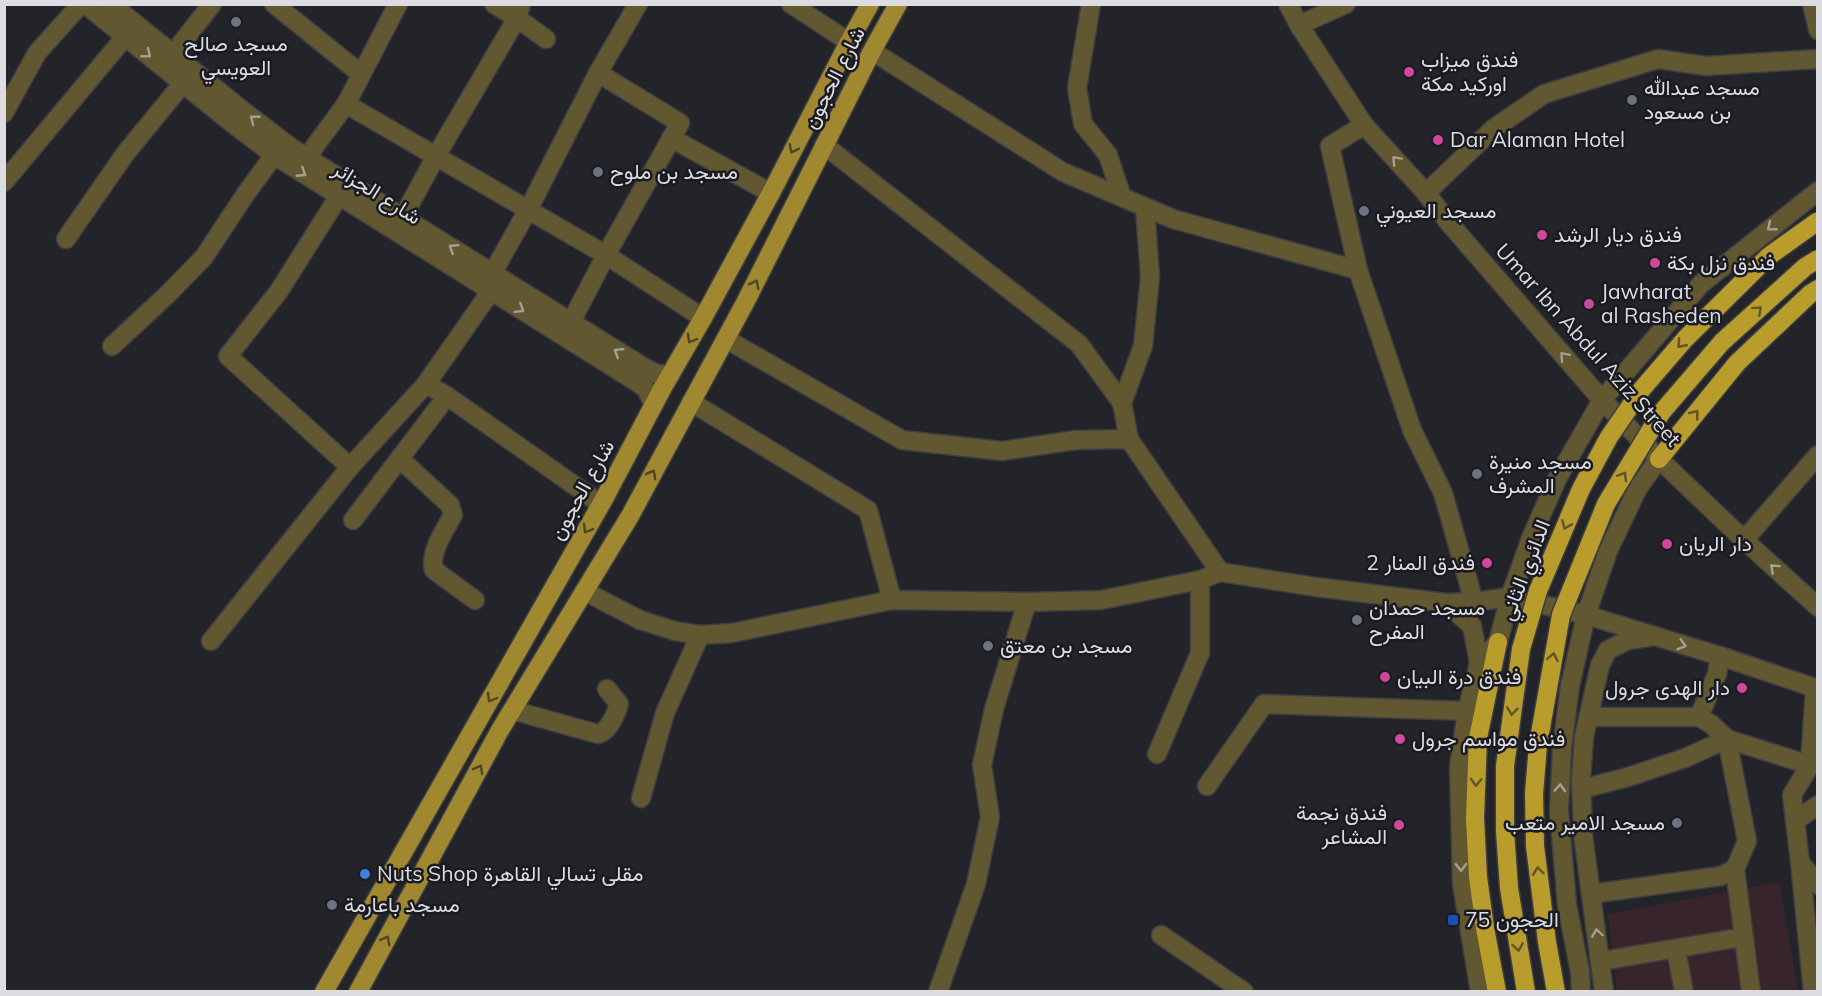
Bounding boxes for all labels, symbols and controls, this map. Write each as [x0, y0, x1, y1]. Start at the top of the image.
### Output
marker: مسجد صالح العويسي [229, 15, 243, 29]
street label: شارع الحجون [796, 22, 872, 134]
place label: مسجد صالح العويسي [184, 30, 288, 85]
place label: فندق ميزاب اوركيد مكة [1421, 46, 1518, 97]
one-way arrow [140, 47, 151, 58]
marker: فندق ميزاب اوركيد مكة [1402, 65, 1416, 79]
place label: مسجد عبدالله بن مسعود [1644, 74, 1760, 125]
marker: مسجد عبدالله بن مسعود [1625, 93, 1639, 107]
one-way arrow [249, 116, 260, 127]
place label: Dar Alaman Hotel [1450, 126, 1625, 152]
marker: Dar Alaman Hotel [1431, 133, 1445, 147]
one-way arrow [789, 143, 800, 153]
street label: شارع الجزائر [327, 154, 426, 231]
one-way arrow [1392, 156, 1403, 167]
place label: مسجد بن ملوح [610, 158, 738, 186]
one-way arrow [295, 165, 306, 176]
marker: مسجد بن ملوح [591, 165, 605, 179]
place label: مسجد العيوني [1376, 197, 1497, 228]
marker: مسجد العيوني [1357, 204, 1371, 218]
one-way arrow [1767, 219, 1778, 230]
place label: فندق ديار الرشد [1554, 221, 1682, 248]
marker: فندق ديار الرشد [1535, 228, 1549, 242]
street label: Umar Ibn Abdul Aziz Street [1491, 237, 1687, 451]
one-way arrow [448, 245, 459, 256]
place label: فندق نزل بكة [1667, 249, 1775, 276]
marker: فندق نزل بكة [1648, 256, 1662, 270]
place label: Jawharat al Rasheden [1601, 278, 1722, 328]
one-way arrow [747, 279, 759, 290]
marker: Jawharat al Rasheden [1582, 297, 1596, 311]
one-way arrow [514, 302, 525, 313]
one-way arrow [1751, 306, 1762, 317]
one-way arrow [687, 333, 698, 343]
one-way arrow [1677, 337, 1688, 348]
one-way arrow [614, 347, 624, 359]
one-way arrow [1560, 352, 1571, 363]
one-way arrow [1688, 409, 1699, 420]
street label: شارع الحجون [543, 435, 621, 545]
place label: مسجد منيرة المشرف [1489, 448, 1592, 499]
marker: مسجد منيرة المشرف [1470, 467, 1484, 481]
one-way arrow [645, 470, 656, 480]
one-way arrow [1615, 472, 1627, 482]
street label: الدائري الثاني [1493, 516, 1560, 626]
one-way arrow [1561, 519, 1573, 530]
one-way arrow [583, 522, 594, 533]
place label: دار الريان [1679, 530, 1752, 557]
marker: دار الريان [1660, 537, 1674, 551]
place label: فندق المنار 2 [1366, 549, 1475, 576]
marker: فندق المنار 2 [1480, 556, 1494, 570]
one-way arrow [1770, 564, 1781, 575]
place label: مسجد حمدان المفرح [1369, 594, 1485, 646]
marker: مسجد حمدان المفرح [1350, 613, 1364, 627]
place label: مسجد بن معتق [1000, 632, 1132, 658]
one-way arrow [1676, 638, 1687, 650]
marker: مسجد بن معتق [981, 639, 995, 653]
one-way arrow [1546, 652, 1559, 662]
place label: فندق درة البيان [1397, 663, 1521, 690]
marker: فندق درة البيان [1378, 670, 1392, 684]
place label: دار الهدى جرول [1605, 674, 1730, 701]
marker: دار الهدى جرول [1735, 681, 1749, 695]
one-way arrow [487, 692, 498, 702]
one-way arrow [1506, 707, 1519, 716]
place label: فندق مواسم جرول [1412, 725, 1565, 753]
marker: فندق مواسم جرول [1393, 732, 1407, 746]
one-way arrow [472, 765, 483, 775]
one-way arrow [1470, 778, 1482, 787]
one-way arrow [1554, 783, 1567, 792]
place label: فندق نجمة المشاعر [1296, 799, 1387, 850]
place label: مسجد الامير متعب [1505, 809, 1665, 836]
marker: مسجد الامير متعب [1670, 816, 1684, 830]
marker: فندق نجمة المشاعر [1392, 818, 1406, 832]
place label: Nuts Shop مقلى تسالي القاهرة [377, 860, 643, 891]
one-way arrow [1455, 862, 1468, 871]
marker: Nuts Shop مقلى تسالي القاهرة [358, 867, 372, 881]
one-way arrow [1533, 867, 1545, 876]
place label: مسجد باعارمة [344, 891, 460, 918]
marker: مسجد باعارمة [325, 898, 339, 912]
place label: الحجون 75 [1465, 906, 1559, 933]
marker: الحجون 75 [1446, 913, 1460, 927]
one-way arrow [1592, 929, 1604, 938]
one-way arrow [379, 936, 390, 946]
one-way arrow [1512, 942, 1524, 952]

